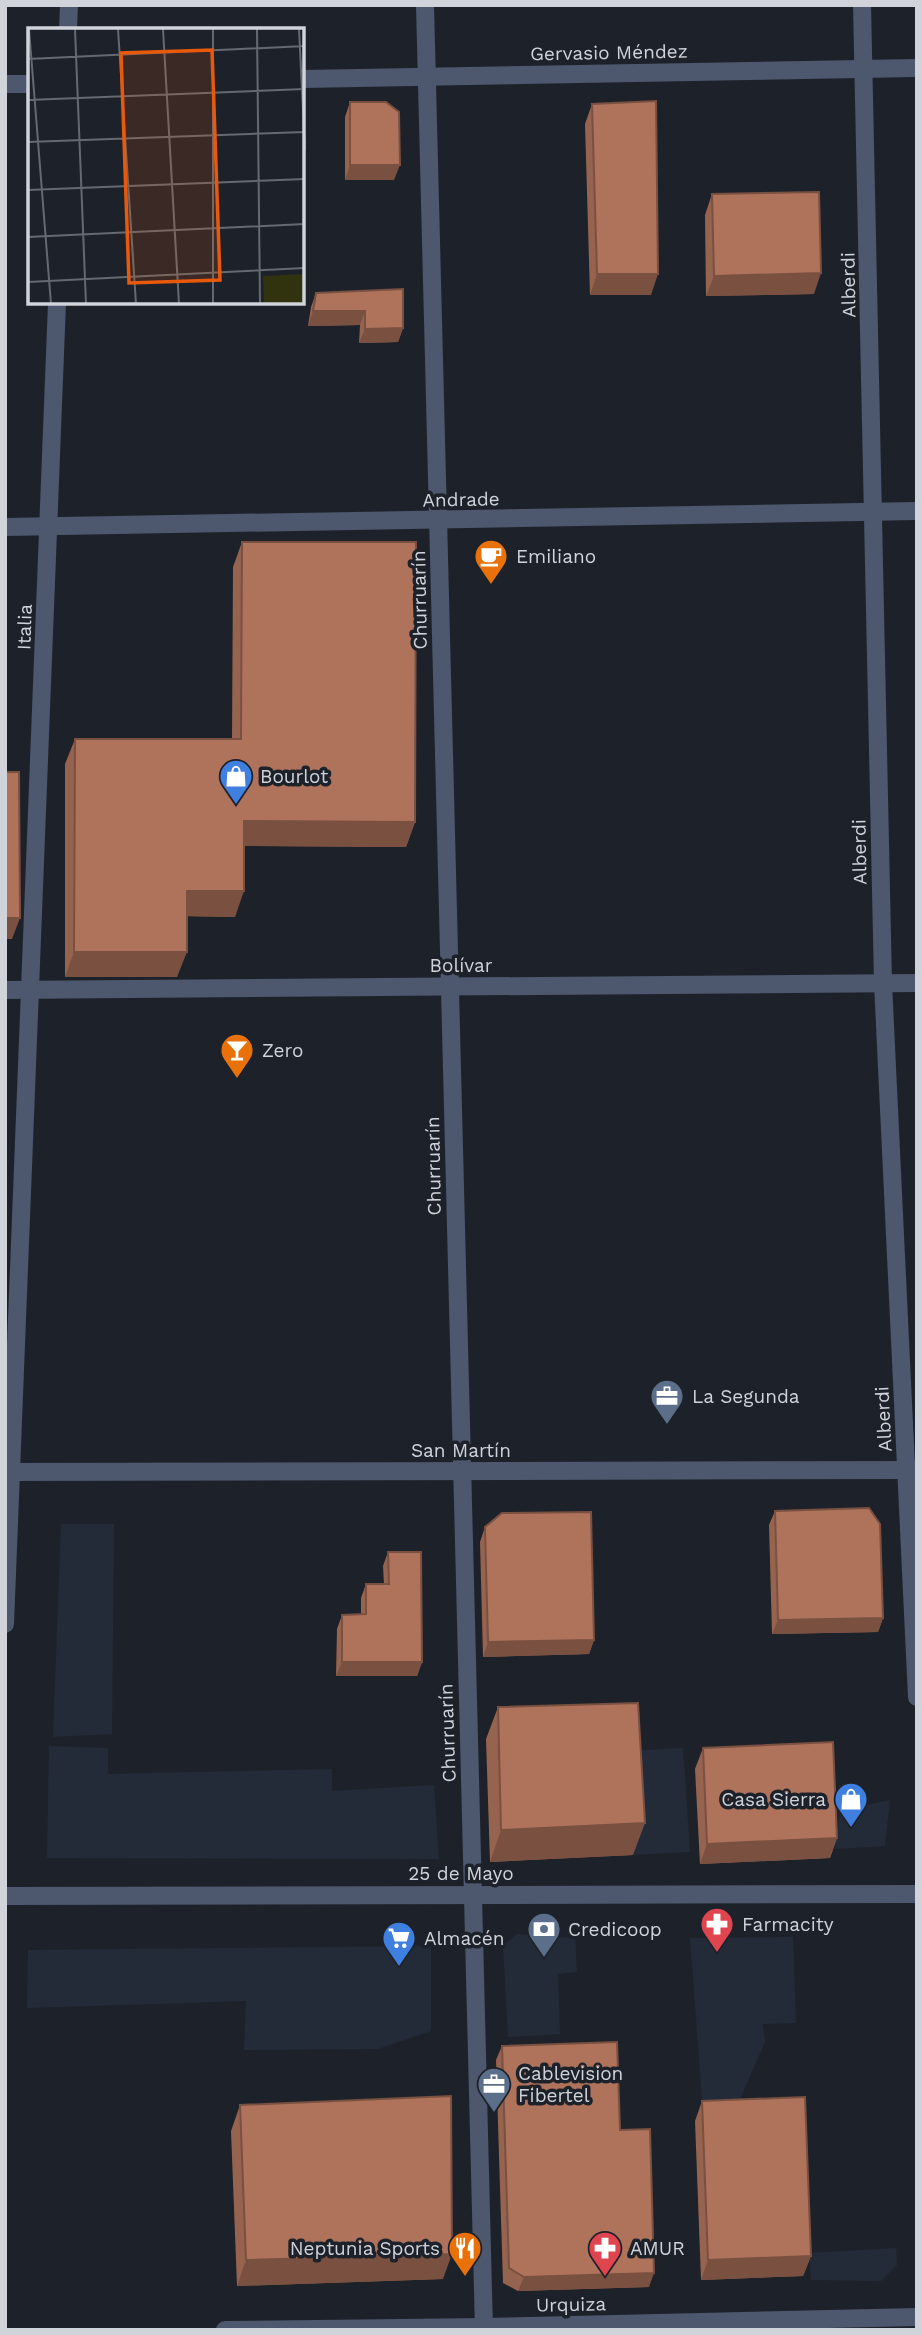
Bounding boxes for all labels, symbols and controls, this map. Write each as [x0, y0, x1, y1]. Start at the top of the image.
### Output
inset map [28, 28, 304, 304]
street label: Gervasio Méndez [530, 40, 688, 65]
street label: Alberdi [836, 252, 861, 318]
street label: Andrade [422, 487, 500, 512]
cafe icon: Emiliano [472, 537, 510, 586]
place label: Emiliano [516, 545, 596, 568]
street label: Churruarín [407, 550, 432, 650]
street label: Italia [12, 603, 37, 650]
shop icon: Bourlot [217, 757, 255, 806]
place label: Bourlot [260, 765, 328, 788]
street label: Alberdi [847, 819, 872, 885]
street label: Bolívar [430, 954, 493, 977]
bar icon: Zero [218, 1031, 256, 1080]
place label: Zero [262, 1039, 303, 1062]
street label: Churruarín [421, 1116, 446, 1216]
office icon: La Segunda [648, 1377, 686, 1426]
place label: La Segunda [692, 1385, 800, 1408]
street label: Alberdi [870, 1386, 897, 1452]
street label: San Martín [411, 1439, 511, 1462]
street label: Churruarín [434, 1683, 461, 1783]
shop icon: Casa Sierra [832, 1780, 870, 1829]
place label: Casa Sierra [721, 1788, 826, 1811]
street label: 25 de Mayo [408, 1862, 514, 1885]
pharmacy icon: Farmacity [698, 1905, 736, 1954]
bank icon: Credicoop [525, 1910, 563, 1959]
place label: Farmacity [742, 1913, 834, 1936]
place label: Credicoop [568, 1918, 662, 1941]
supermarket icon: Almacén [380, 1919, 418, 1968]
place label: Almacén [424, 1927, 505, 1950]
place label: Cablevision Fibertel [518, 2062, 623, 2107]
office icon: Cablevision Fibertel [475, 2065, 513, 2114]
restaurant icon: Neptunia Sports [446, 2229, 484, 2278]
pharmacy icon: AMUR [586, 2229, 624, 2278]
place label: Neptunia Sports [290, 2237, 440, 2260]
place label: AMUR [630, 2237, 685, 2260]
street label: Urquiza [536, 2292, 607, 2317]

